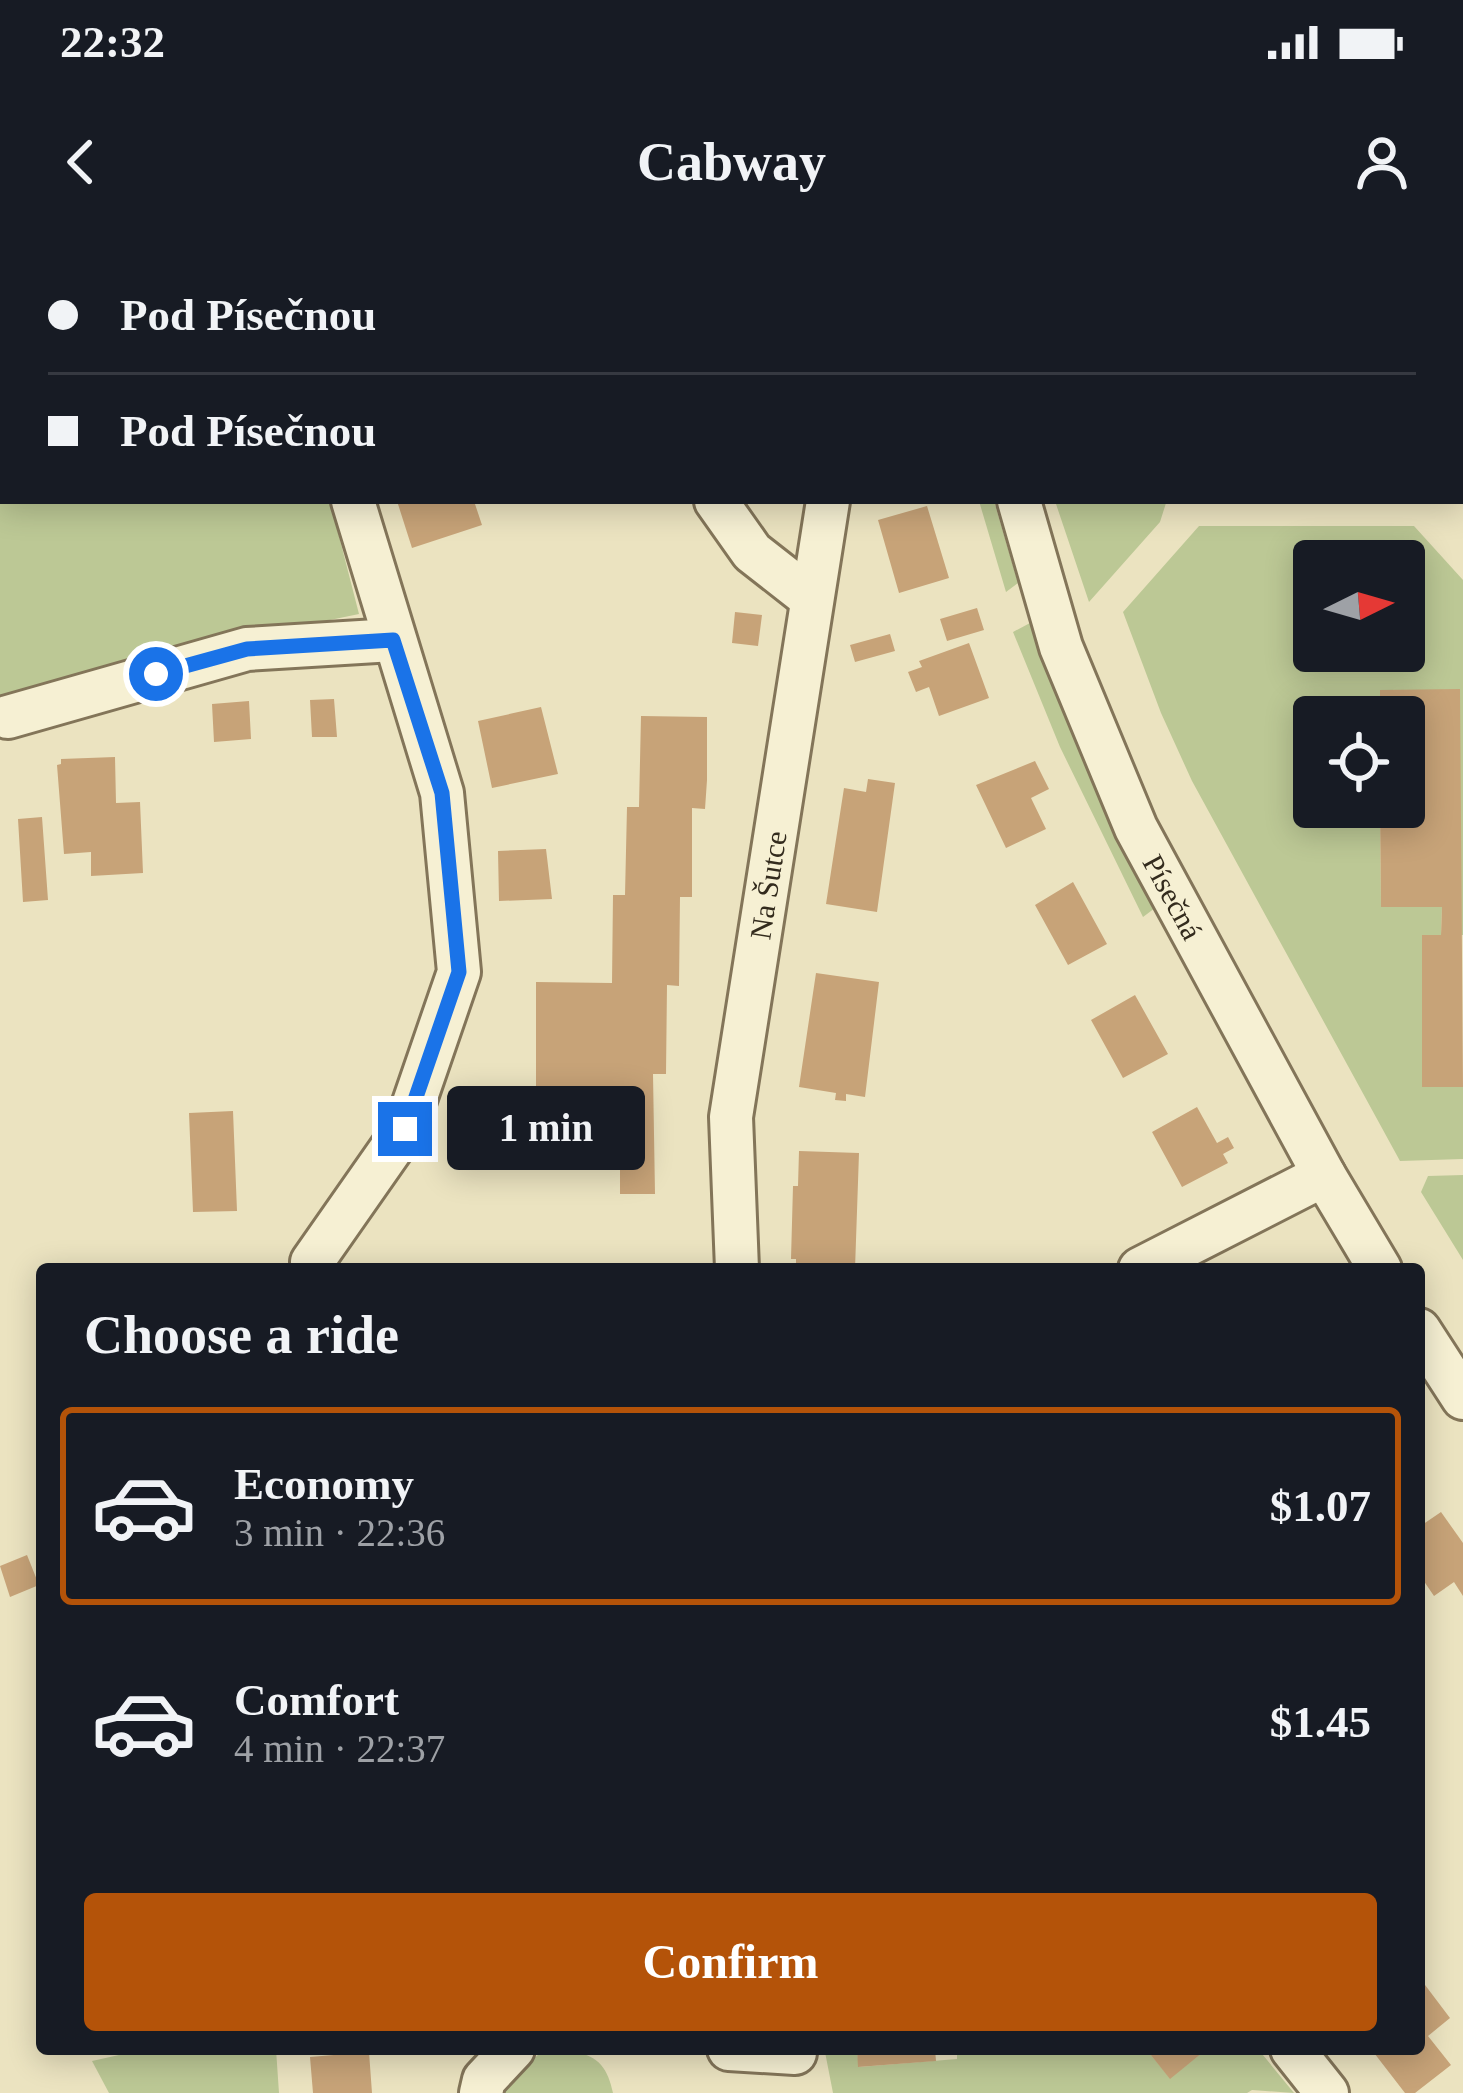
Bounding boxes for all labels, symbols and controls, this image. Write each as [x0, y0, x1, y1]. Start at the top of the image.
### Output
text: 22:32 [60, 17, 165, 67]
icon: back [48, 129, 114, 195]
icon: person [1349, 129, 1415, 195]
text: Cabway [637, 132, 826, 192]
text: Pod Písečnou [120, 290, 376, 340]
text: Pod Písečnou [120, 406, 376, 456]
north arrow [1293, 540, 1425, 672]
map controls [1293, 540, 1425, 828]
route start [129, 647, 183, 701]
button: locate [1293, 696, 1425, 828]
street label: Na Šutce [743, 828, 792, 941]
street label: Písečná [1137, 849, 1210, 945]
callout: 1 min [447, 1087, 645, 1171]
route end [378, 1102, 432, 1156]
text: 1 min [499, 1106, 593, 1149]
text: Choose a ride [84, 1305, 399, 1365]
icon: car [90, 1452, 198, 1560]
text: Economy [234, 1459, 414, 1509]
text: $1.07 [1270, 1481, 1371, 1531]
text: 3 min · 22:36 [234, 1511, 445, 1554]
icon: car [90, 1668, 198, 1776]
text: Comfort [234, 1675, 399, 1725]
text: $1.45 [1270, 1697, 1371, 1747]
text: 4 min · 22:37 [234, 1727, 445, 1770]
button: Confirm [84, 1893, 1377, 2031]

